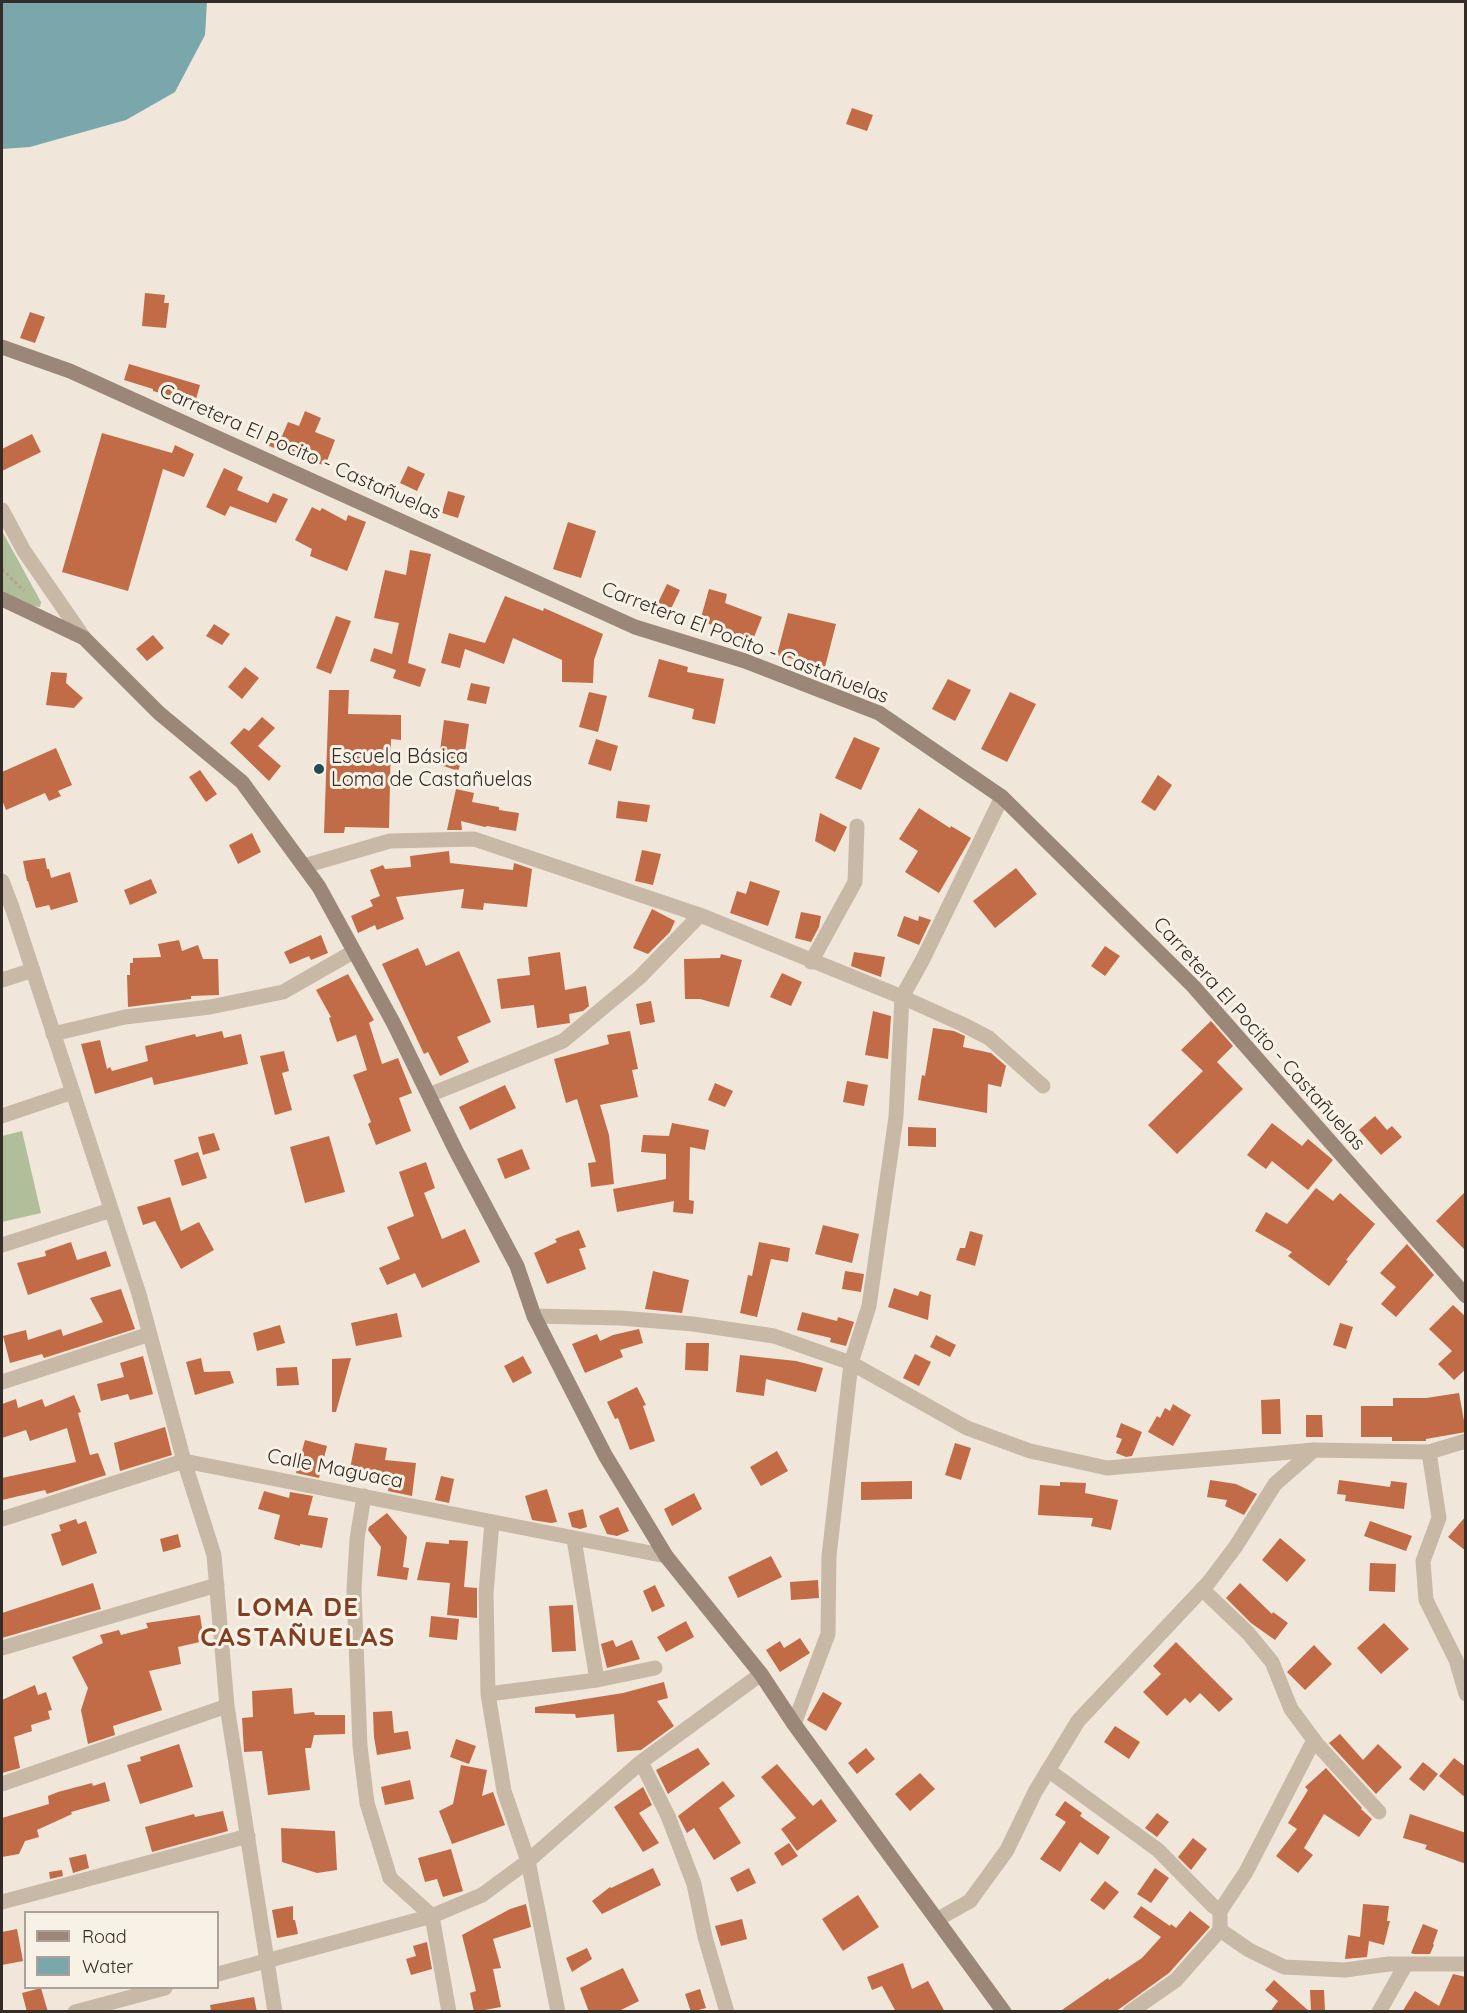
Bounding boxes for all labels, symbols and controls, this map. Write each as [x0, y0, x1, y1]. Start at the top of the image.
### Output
street label: Carretera El Pocito - Castañuelas [156, 379, 444, 525]
street label: Carretera El Pocito - Castañuelas [598, 577, 892, 709]
place label: Escuela Básica Loma de Castañuelas [331, 745, 532, 792]
marker: Escuela Básica Loma de Castañuelas [312, 762, 326, 776]
street label: Carretera El Pocito - Castañuelas [1148, 912, 1370, 1156]
street label: Calle Maguaca [265, 1444, 405, 1494]
district label: LOMA DE CASTAÑUELAS [200, 1592, 396, 1654]
legend [24, 1911, 219, 1989]
text: Road [82, 1925, 127, 1948]
text: Water [82, 1955, 133, 1978]

